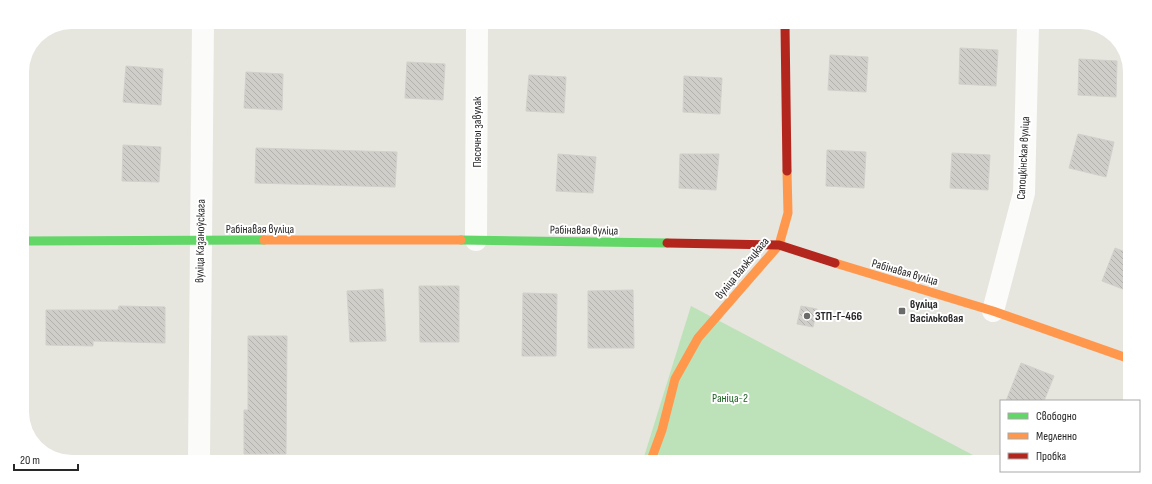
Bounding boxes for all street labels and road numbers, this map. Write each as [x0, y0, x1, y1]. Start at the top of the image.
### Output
street label: Пясочны завулак [470, 96, 485, 168]
street label: Сапоцкінская вуліца [1014, 116, 1033, 200]
street label: вуліца Казаноўскага [192, 199, 209, 283]
street label: Рабінавая вуліца [226, 222, 295, 237]
street label: Рабінавая вуліца [550, 222, 619, 239]
street label: вуліца Валжэцкага [712, 234, 773, 302]
street label: Рабінавая вуліца [870, 256, 940, 289]

